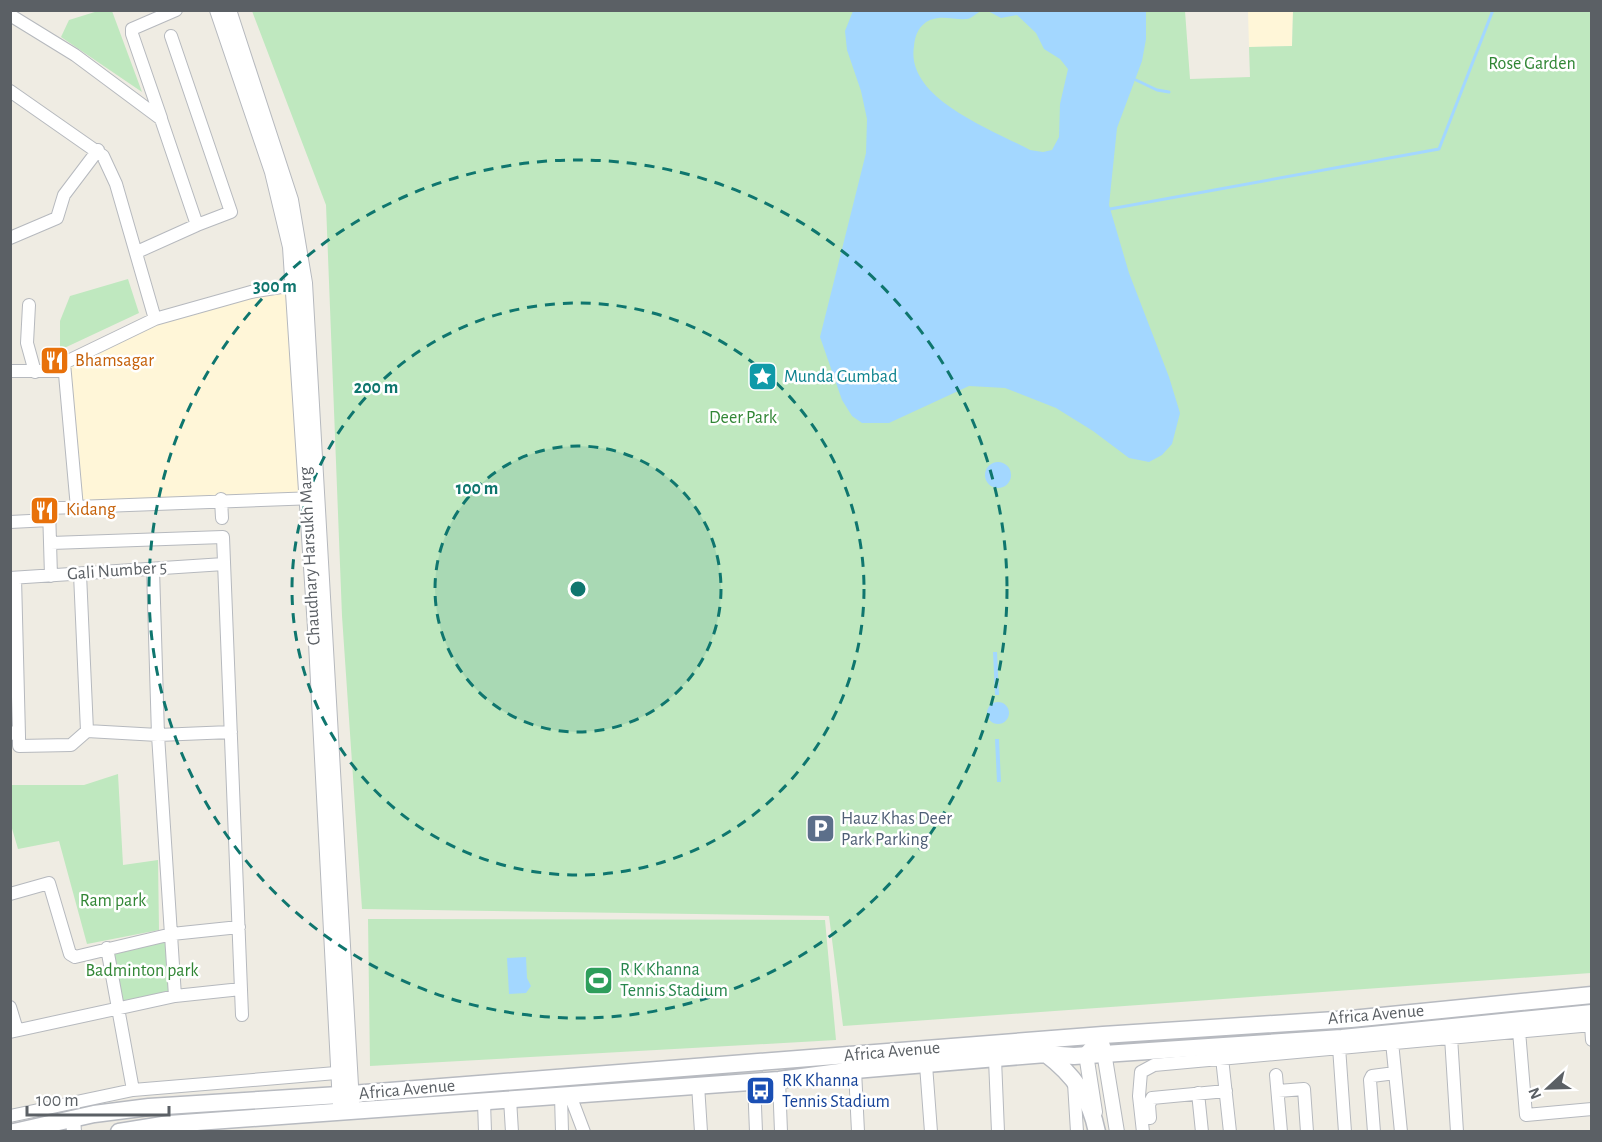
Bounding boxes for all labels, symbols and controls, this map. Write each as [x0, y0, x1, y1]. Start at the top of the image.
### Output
park label: Rose Garden [1488, 55, 1576, 73]
text: 300 m [253, 278, 297, 296]
restaurant icon: Bhamsagar [38, 345, 70, 377]
place label: Bhamsagar [75, 352, 154, 370]
place icon: Munda Gumbad [747, 361, 779, 393]
place label: Munda Gumbad [784, 368, 897, 386]
text: 200 m [354, 379, 398, 397]
park label: Deer Park [709, 409, 778, 427]
street label: Chaudhary Harsukh Marg [296, 466, 324, 646]
text: 100 m [456, 480, 498, 498]
restaurant icon: Kidang [29, 494, 61, 526]
place label: Kidang [66, 501, 116, 519]
street label: Gali Number 5 [66, 559, 168, 583]
centre of rings [568, 579, 588, 599]
place label: Hauz Khas Deer Park Parking [841, 810, 952, 849]
parking icon: Hauz Khas Deer Park Parking [804, 813, 836, 845]
park label: Ram park [80, 892, 147, 910]
place label: R K Khanna Tennis Stadium [620, 961, 728, 1000]
park label: Badminton park [85, 962, 199, 980]
sports icon: R K Khanna Tennis Stadium [583, 964, 615, 996]
street label: Africa Avenue [1327, 1002, 1425, 1028]
street label: Africa Avenue [843, 1039, 941, 1065]
north arrow [1518, 1058, 1578, 1118]
place label: RK Khanna Tennis Stadium [782, 1072, 890, 1111]
bus stop icon: RK Khanna Tennis Stadium [745, 1075, 777, 1107]
street label: Africa Avenue [358, 1077, 456, 1103]
scale bar [27, 1079, 170, 1117]
text: N [1526, 1085, 1545, 1101]
text: 100 m [36, 1092, 79, 1110]

